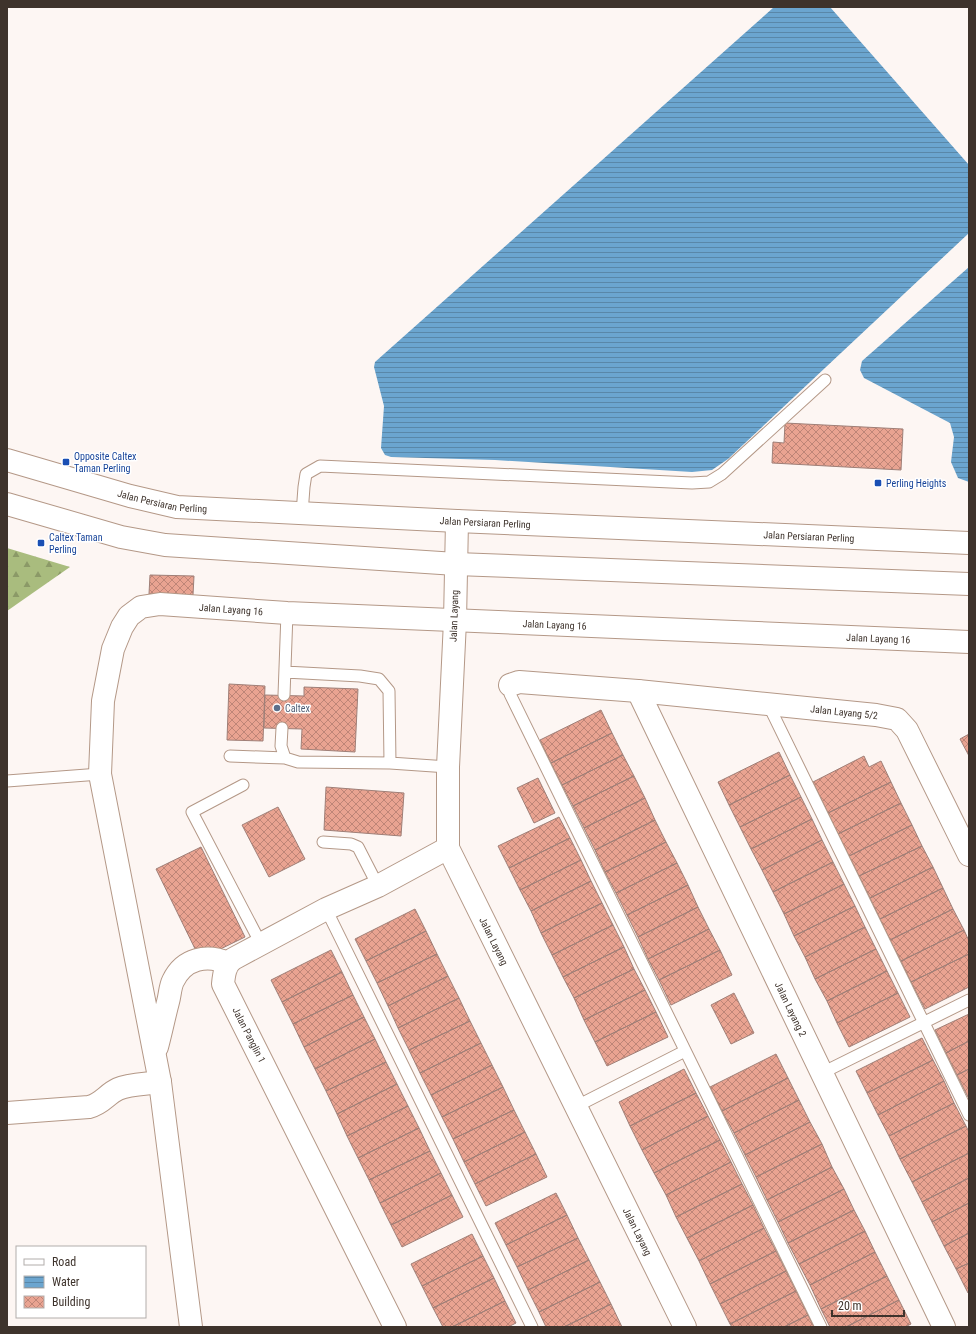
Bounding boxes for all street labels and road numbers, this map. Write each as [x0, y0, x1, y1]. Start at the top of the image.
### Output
street label: Jalan Persiaran Perling [116, 487, 207, 514]
street label: Jalan Persiaran Perling [439, 515, 531, 530]
street label: Jalan Persiaran Perling [763, 529, 855, 544]
street label: Jalan Layang [448, 590, 460, 642]
street label: Jalan Layang 16 [199, 601, 263, 617]
street label: Jalan Layang 16 [522, 618, 587, 631]
street label: Jalan Layang 16 [846, 631, 911, 645]
street label: Jalan Layang 5/2 [810, 703, 879, 721]
street label: Jalan Layang [478, 915, 511, 967]
street label: Jalan Layang 2 [773, 980, 809, 1038]
street label: Jalan Panglin 1 [230, 1006, 268, 1064]
street label: Jalan Layang [621, 1206, 654, 1257]

